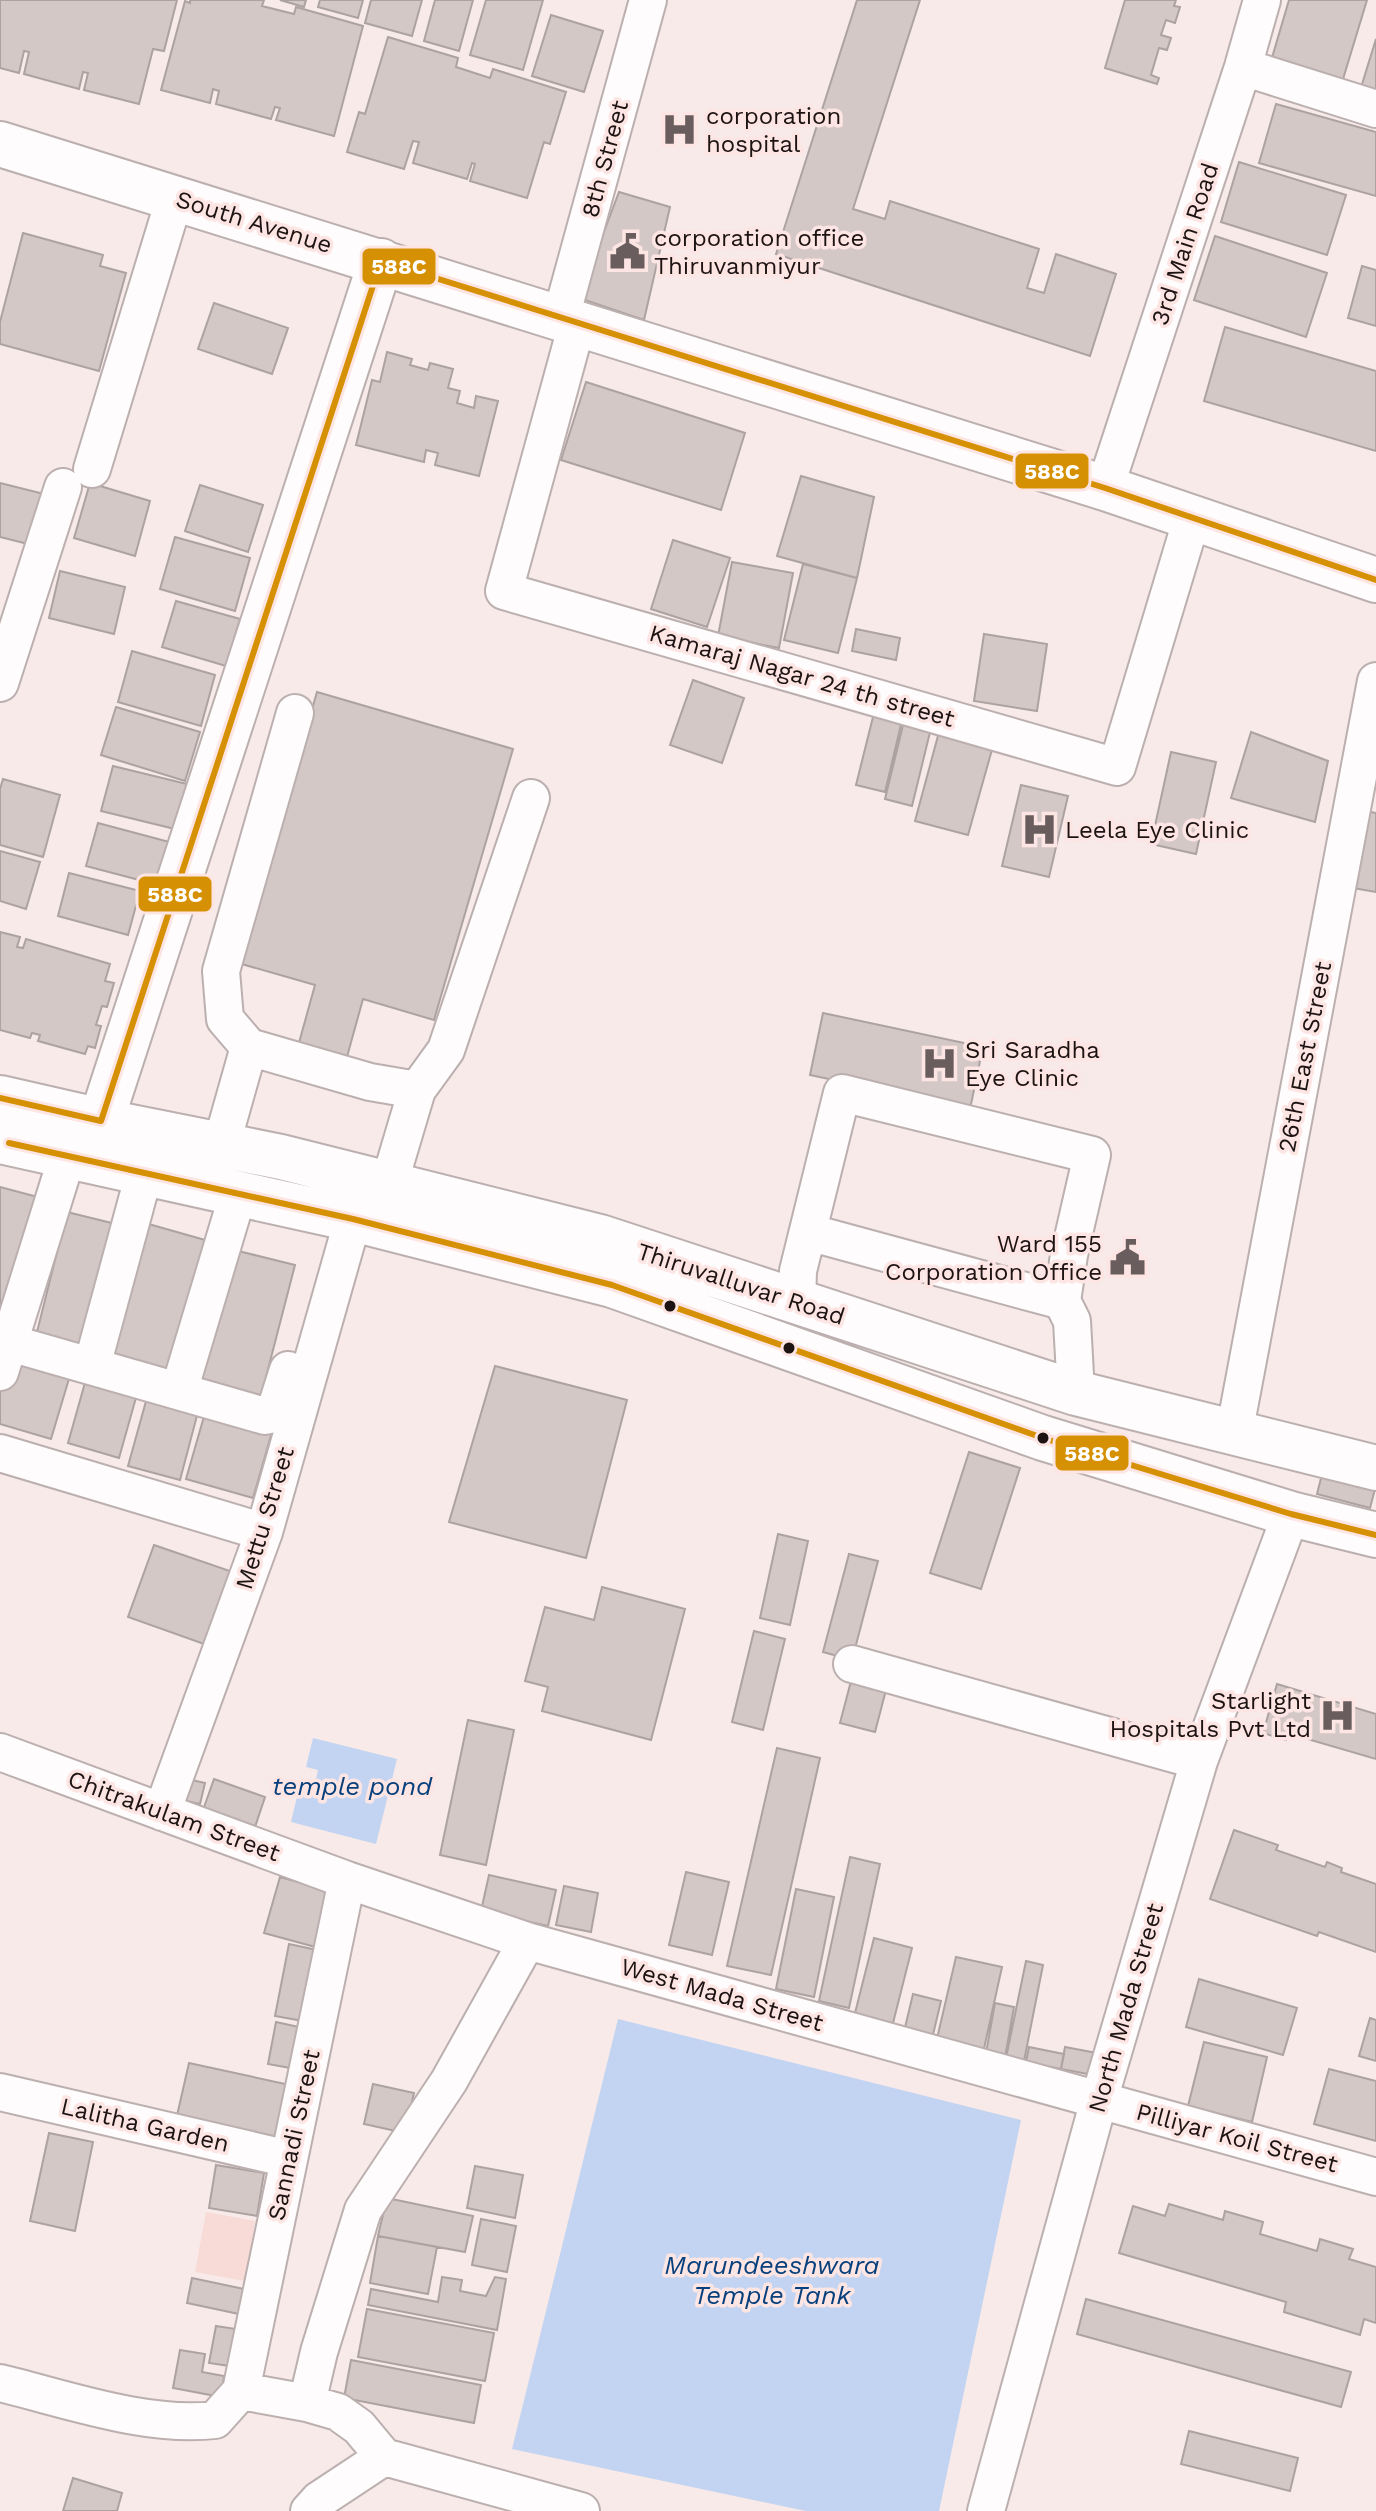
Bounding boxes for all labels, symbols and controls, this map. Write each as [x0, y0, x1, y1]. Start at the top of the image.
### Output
street label: 8th Street [576, 97, 634, 221]
place label: corporation hospital [706, 102, 841, 158]
hospital icon: corporation hospital [661, 111, 699, 149]
street label: 3rd Main Road [1146, 160, 1224, 328]
street label: South Avenue [173, 185, 335, 259]
place label: corporation office Thiruvanmiyur [654, 224, 864, 280]
public building icon: corporation office Thiruvanmiyur [609, 233, 647, 271]
line badge: 588C [361, 247, 437, 286]
text: 588C [371, 254, 427, 279]
line badge: 588C [1014, 452, 1090, 490]
text: 588C [1024, 459, 1080, 484]
street label: Kamaraj Nagar 24 th street [646, 619, 958, 733]
hospital icon: Leela Eye Clinic [1020, 811, 1058, 849]
place label: Leela Eye Clinic [1065, 816, 1249, 844]
line badge: 588C [137, 875, 213, 913]
text: 588C [147, 882, 203, 907]
street label: 26th East Street [1273, 959, 1337, 1155]
place label: Sri Saradha Eye Clinic [965, 1036, 1100, 1092]
hospital icon: Sri Saradha Eye Clinic [920, 1045, 958, 1083]
place label: Ward 155 Corporation Office [885, 1230, 1102, 1286]
street label: Thiruvalluvar Road [634, 1237, 848, 1331]
public building icon: Ward 155 Corporation Office [1109, 1239, 1147, 1277]
unlabelled marker [662, 1298, 678, 1314]
unlabelled marker [781, 1340, 797, 1356]
unlabelled marker [1035, 1430, 1051, 1446]
line badge: 588C [1054, 1434, 1130, 1472]
text: 588C [1064, 1441, 1120, 1466]
street label: Mettu Street [230, 1443, 300, 1593]
place label: Starlight Hospitals Pvt Ltd [1110, 1687, 1311, 1743]
hospital icon: Starlight Hospitals Pvt Ltd [1318, 1696, 1356, 1734]
street label: Chitrakulam Street [64, 1765, 284, 1867]
water label: temple pond [272, 1771, 433, 1801]
street label: North Mada Street [1083, 1900, 1169, 2116]
street label: West Mada Street [617, 1953, 827, 2037]
street label: Sannadi Street [262, 2047, 326, 2223]
street label: Lalitha Garden [58, 2092, 232, 2158]
street label: Pilliyar Koil Street [1133, 2098, 1341, 2178]
water label: Marundeeshwara Temple Tank [664, 2250, 880, 2310]

